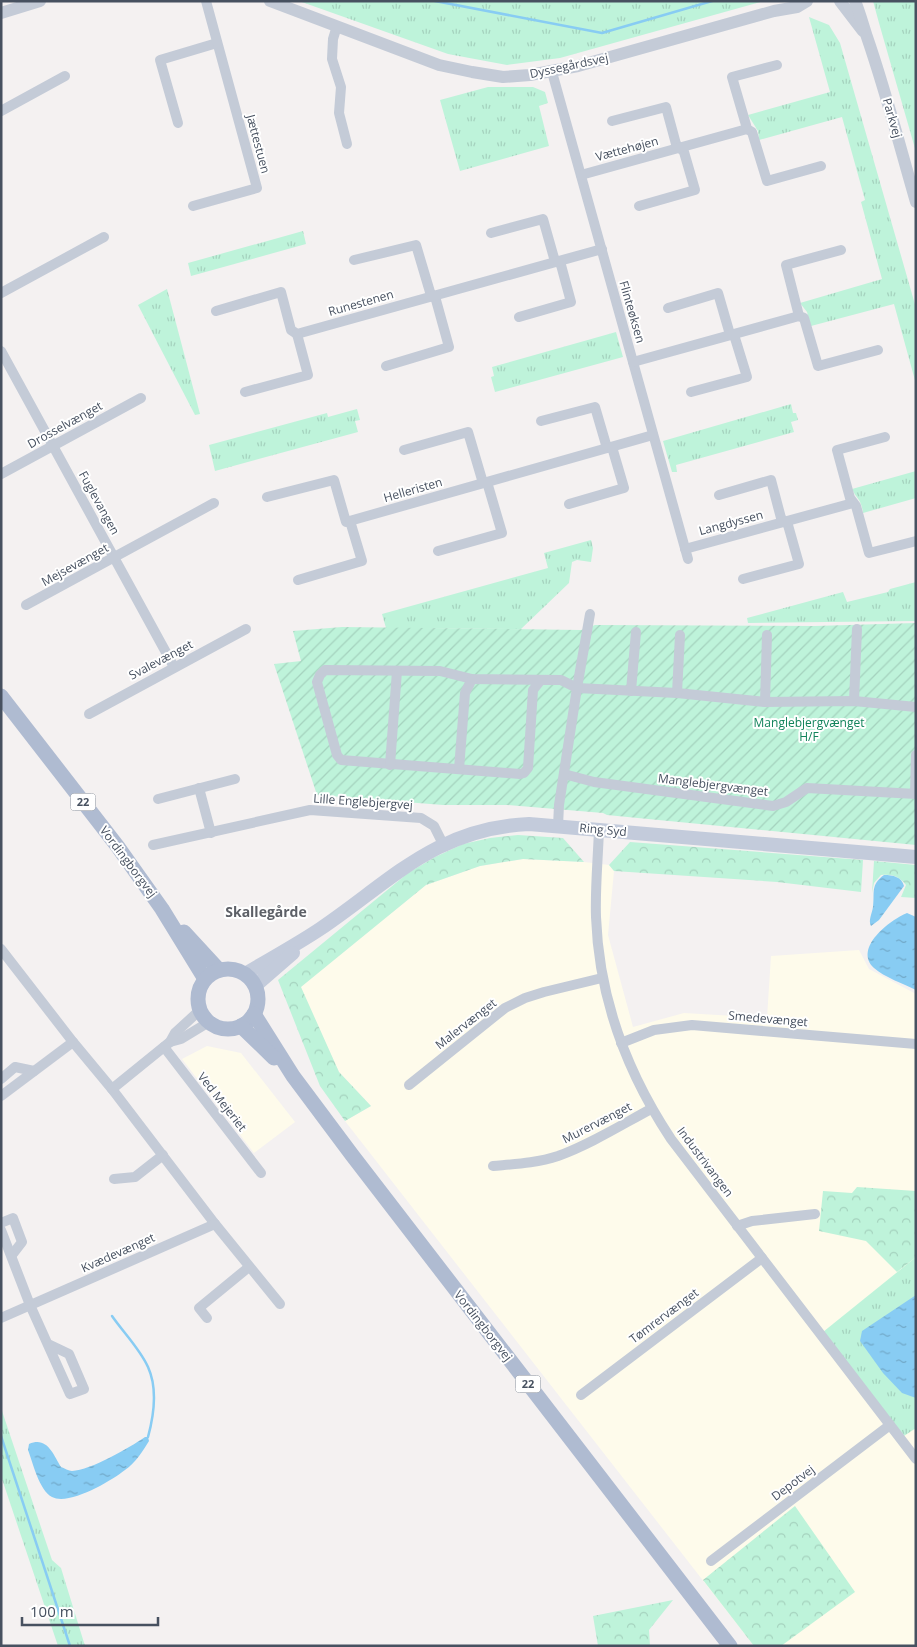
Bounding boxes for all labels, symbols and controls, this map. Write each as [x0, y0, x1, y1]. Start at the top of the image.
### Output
street label: Dyssegårdsvej [528, 49, 610, 82]
street label: Parkvej [879, 96, 906, 140]
street label: Jættestuen [242, 112, 275, 175]
street label: Vættehøjen [594, 132, 660, 165]
street label: Flinteøksen [615, 279, 649, 345]
street label: Runestenen [326, 285, 395, 320]
street label: Drosselvænget [24, 397, 105, 452]
street label: Fuglevangen [75, 468, 124, 538]
street label: Helleristen [381, 473, 444, 506]
street label: Langdyssen [697, 506, 765, 539]
street label: Mejsevænget [38, 539, 111, 590]
street label: Svalevænget [126, 636, 196, 684]
park label: Manglebjergvænget H/F [754, 714, 864, 745]
street label: Manglebjergvænget [657, 769, 769, 800]
street label: Lille Englebjergvej [313, 790, 413, 813]
road number: 22 [70, 794, 96, 810]
street label: Ring Syd [579, 819, 627, 840]
street label: Vordingborgvej [96, 823, 161, 901]
district label: Skallegårde [225, 902, 307, 921]
street label: Malervænget [432, 994, 500, 1053]
street label: Smedevænget [728, 1007, 809, 1030]
street label: Ved Mejeriet [194, 1069, 251, 1135]
street label: Murervænget [559, 1098, 634, 1147]
street label: Industrivangen [673, 1123, 737, 1200]
street label: Kvædevænget [78, 1229, 157, 1276]
street label: Tømrervænget [626, 1284, 702, 1347]
street label: Vordingborgvej [450, 1287, 516, 1365]
road number: 22 [516, 1376, 540, 1392]
street label: Depotvej [768, 1461, 818, 1504]
scale bar [22, 1594, 159, 1626]
text: 100 m [30, 1601, 74, 1621]

